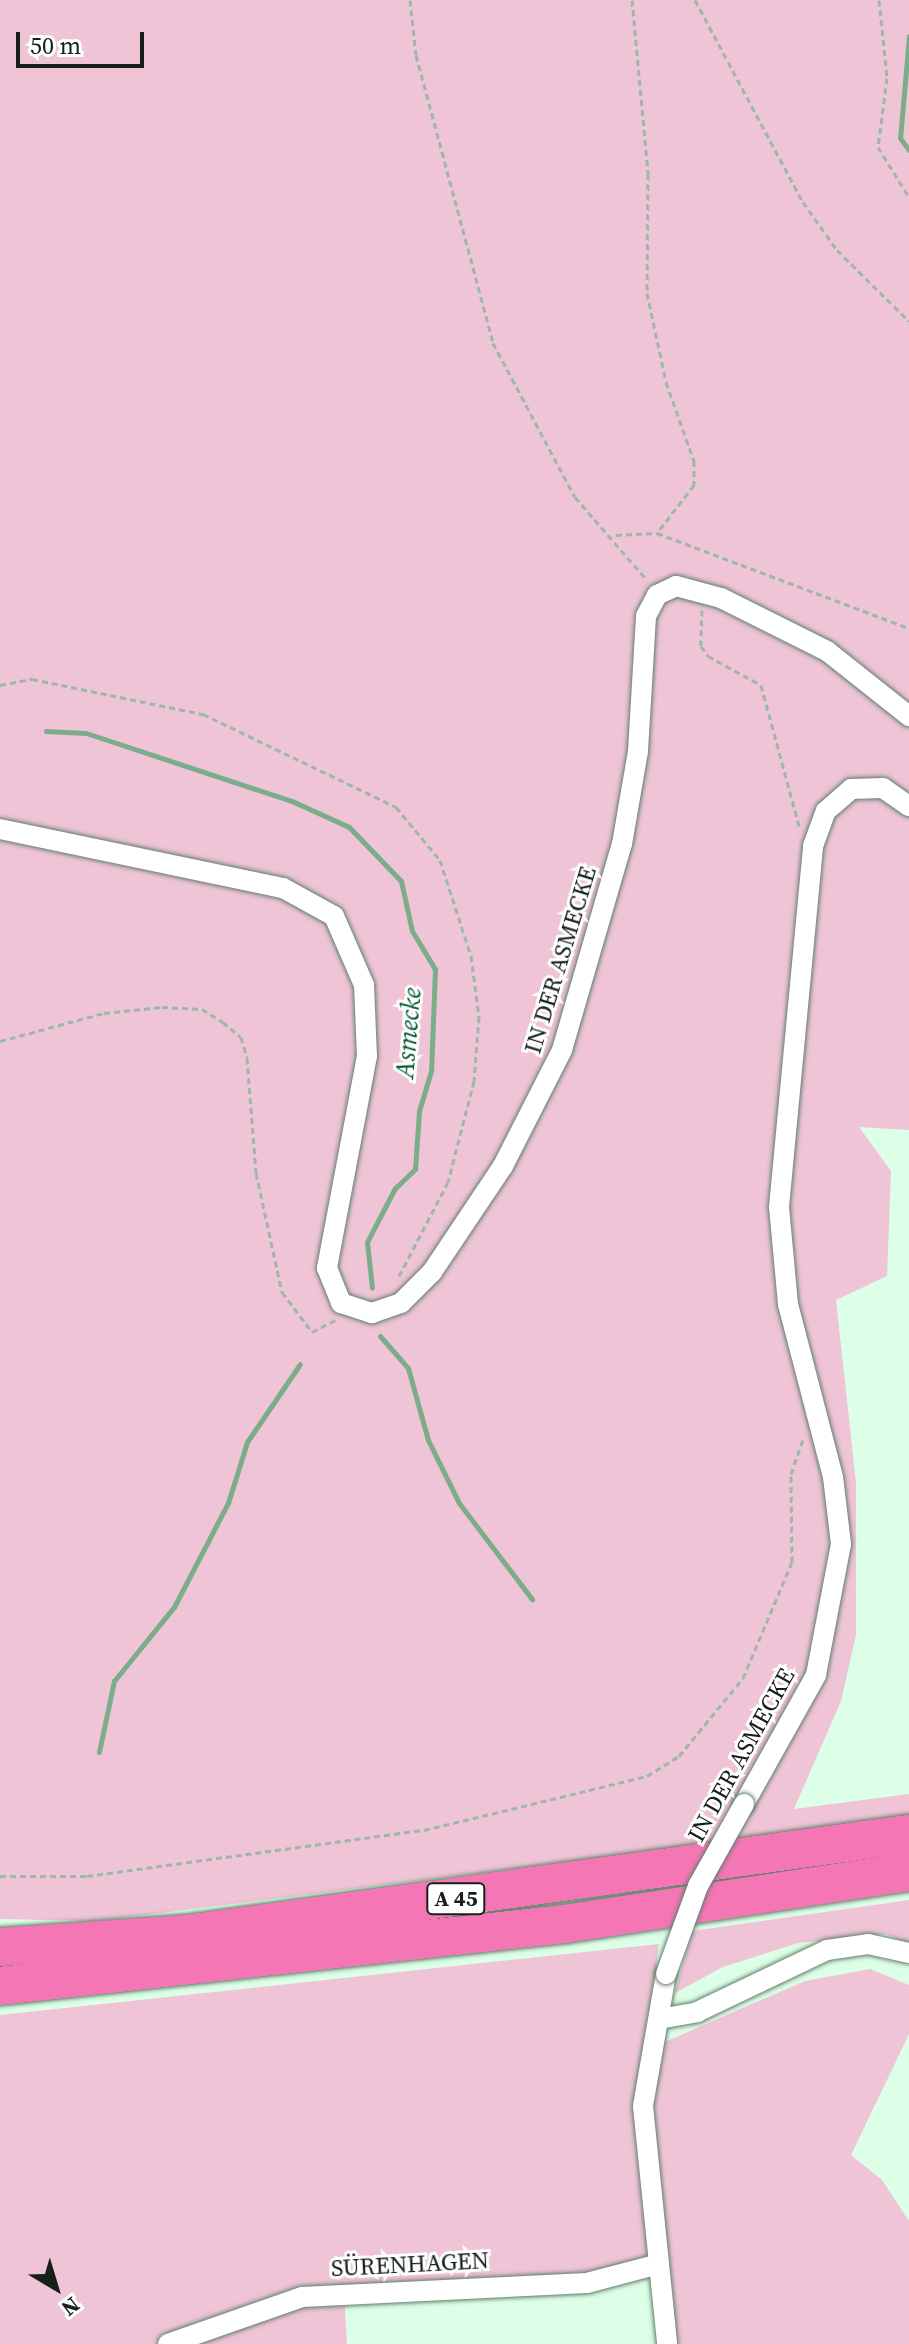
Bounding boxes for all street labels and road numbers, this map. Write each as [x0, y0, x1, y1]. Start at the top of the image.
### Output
street label: IN DER ASMECKE [518, 863, 602, 1057]
street label: IN DER ASMECKE [681, 1663, 801, 1847]
road number: A 45 [426, 1881, 486, 1917]
street label: SÜRENHAGEN [330, 2245, 490, 2283]

